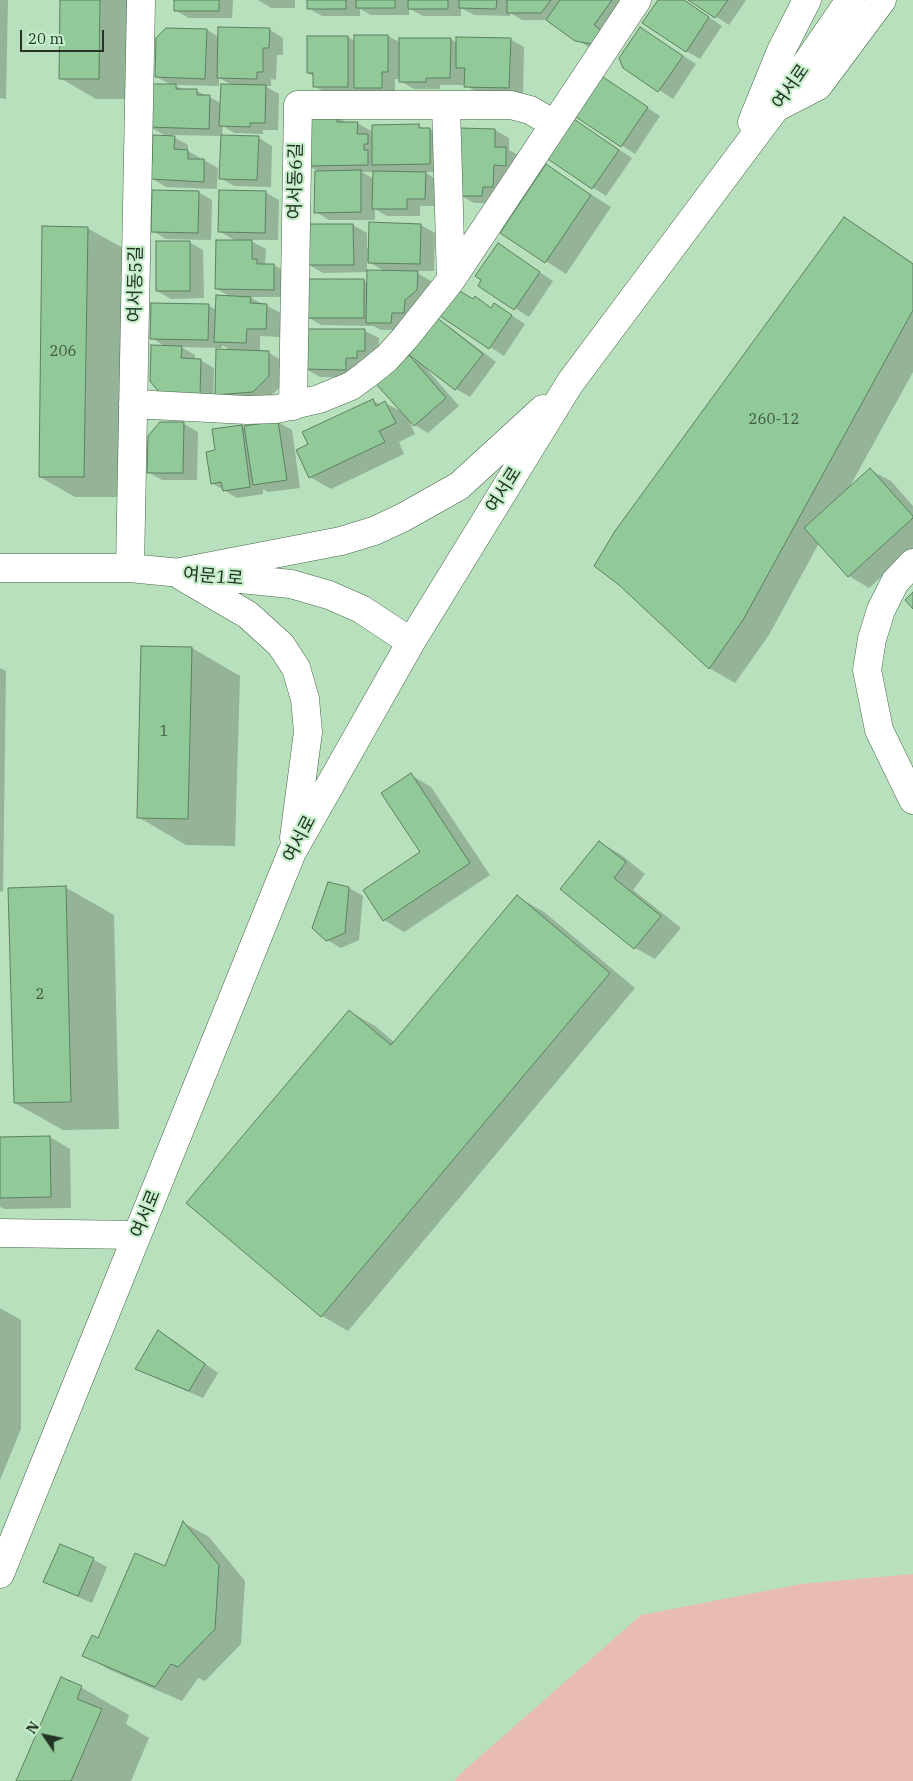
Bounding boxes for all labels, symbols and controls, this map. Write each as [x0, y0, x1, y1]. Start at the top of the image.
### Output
scale bar [22, 20, 106, 52]
text: 20 m [28, 29, 64, 48]
street label: 여서로 [768, 60, 814, 114]
street label: 여서동6길 [285, 142, 307, 220]
street label: 여서동5길 [125, 245, 147, 323]
house number: 206 [50, 343, 76, 361]
house number: 260-12 [749, 411, 799, 429]
street label: 여서로 [482, 463, 526, 517]
street label: 여문1로 [182, 564, 244, 590]
house number: 1 [160, 723, 168, 741]
street label: 여서로 [279, 812, 321, 866]
house number: 2 [36, 986, 44, 1004]
street label: 여서로 [127, 1187, 165, 1241]
north arrow [20, 1711, 70, 1761]
text: N [22, 1718, 43, 1737]

